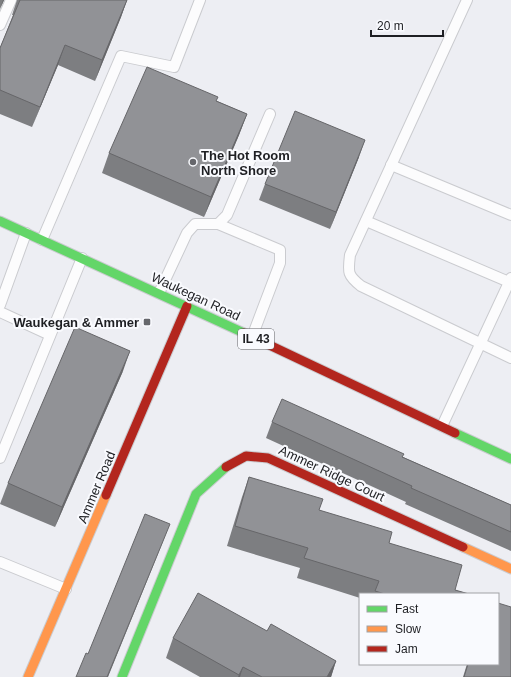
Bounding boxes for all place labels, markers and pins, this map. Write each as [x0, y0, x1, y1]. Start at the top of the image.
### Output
place label: The Hot Room North Shore [201, 148, 290, 178]
marker: The Hot Room North Shore [188, 157, 198, 167]
place label: Waukegan & Ammer [14, 315, 139, 330]
marker: Waukegan & Ammer [142, 317, 152, 327]

